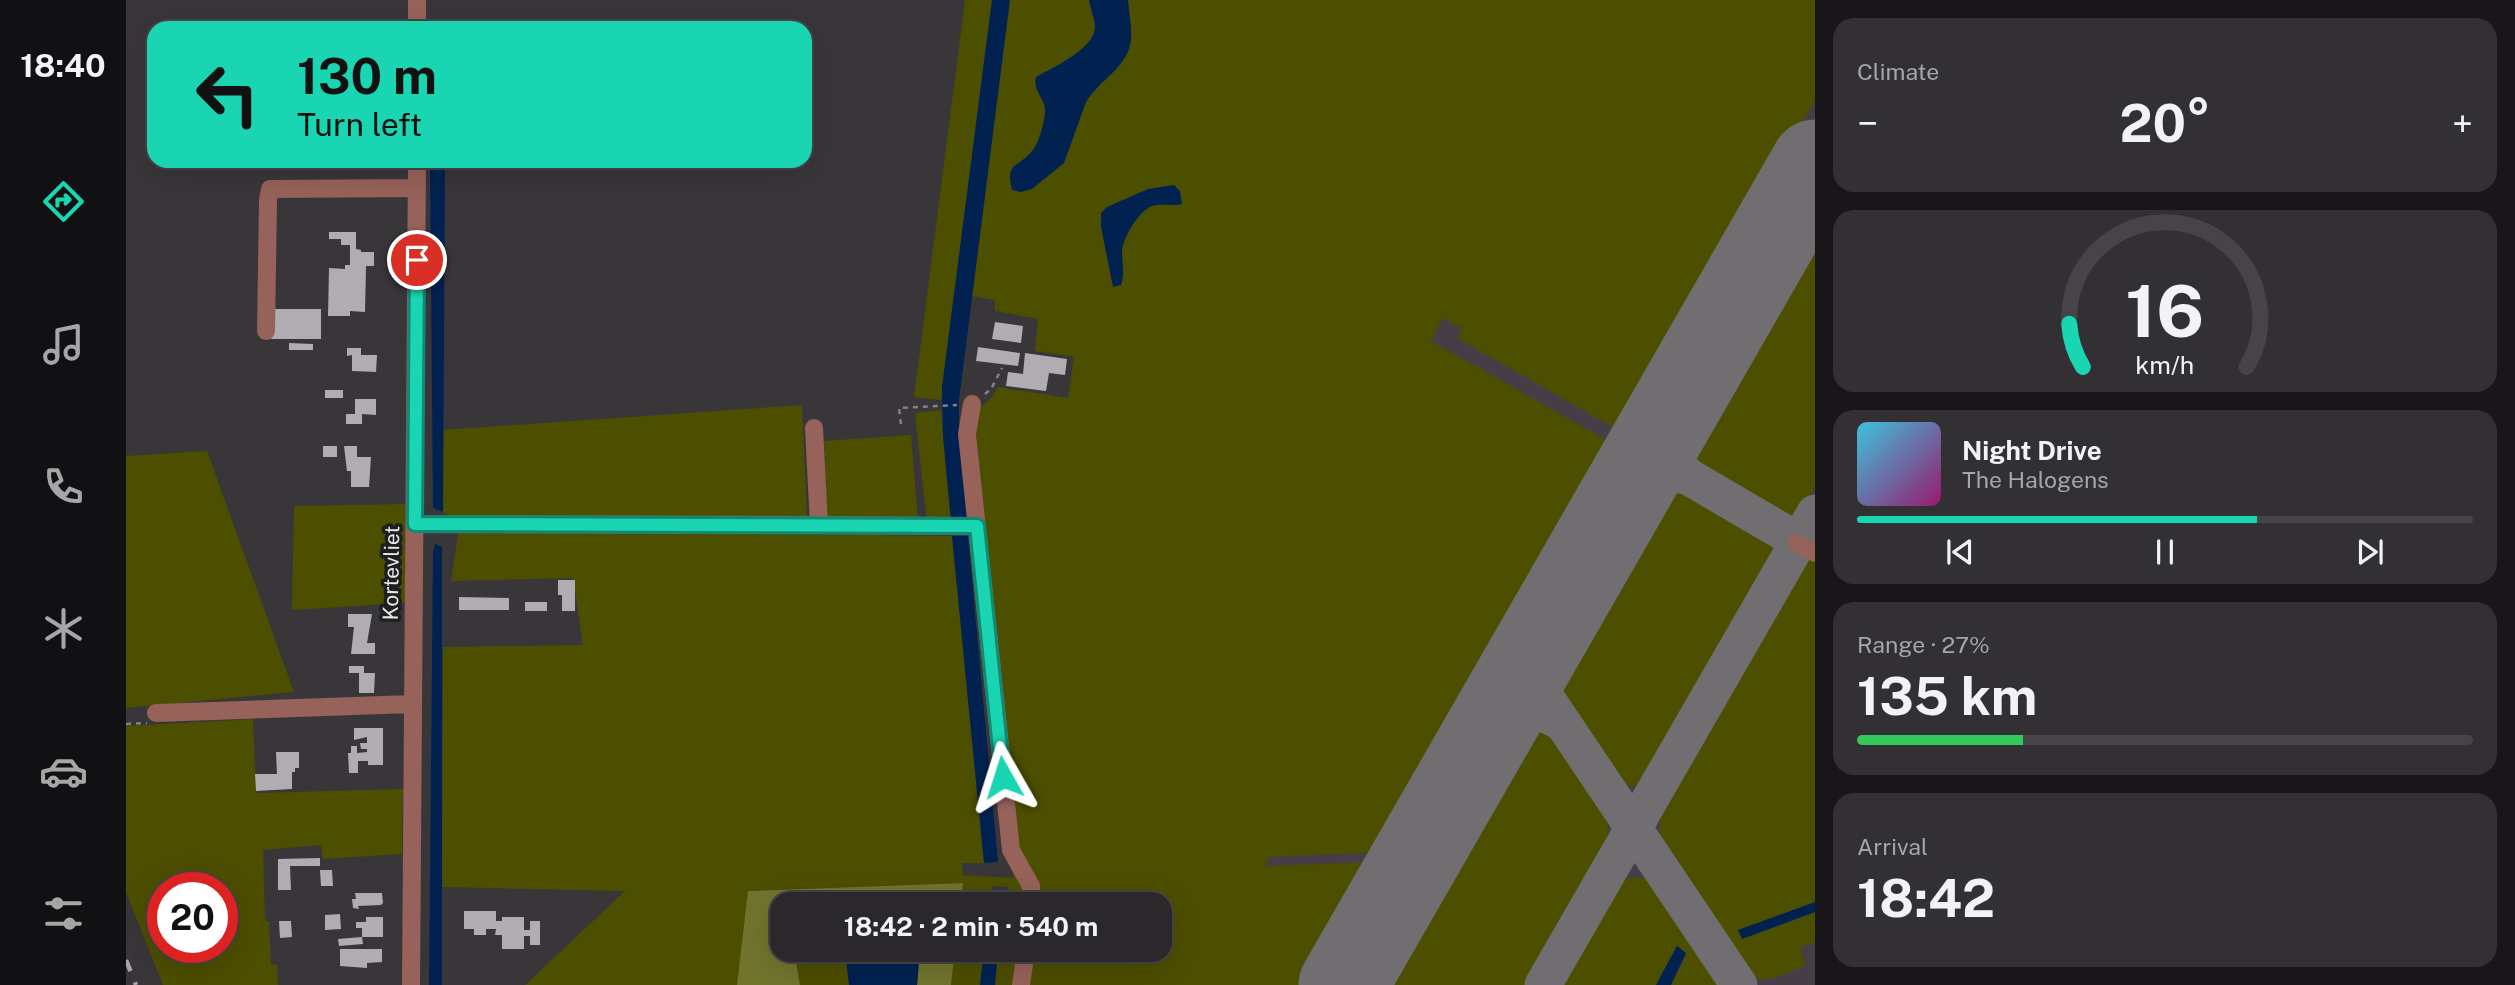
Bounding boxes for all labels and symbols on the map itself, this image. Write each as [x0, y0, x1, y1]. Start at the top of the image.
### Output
pin [387, 230, 447, 290]
street label: Kortevliet [378, 525, 404, 621]
position arrow [966, 740, 1040, 814]
speed limit sign: 20 [147, 872, 238, 963]

